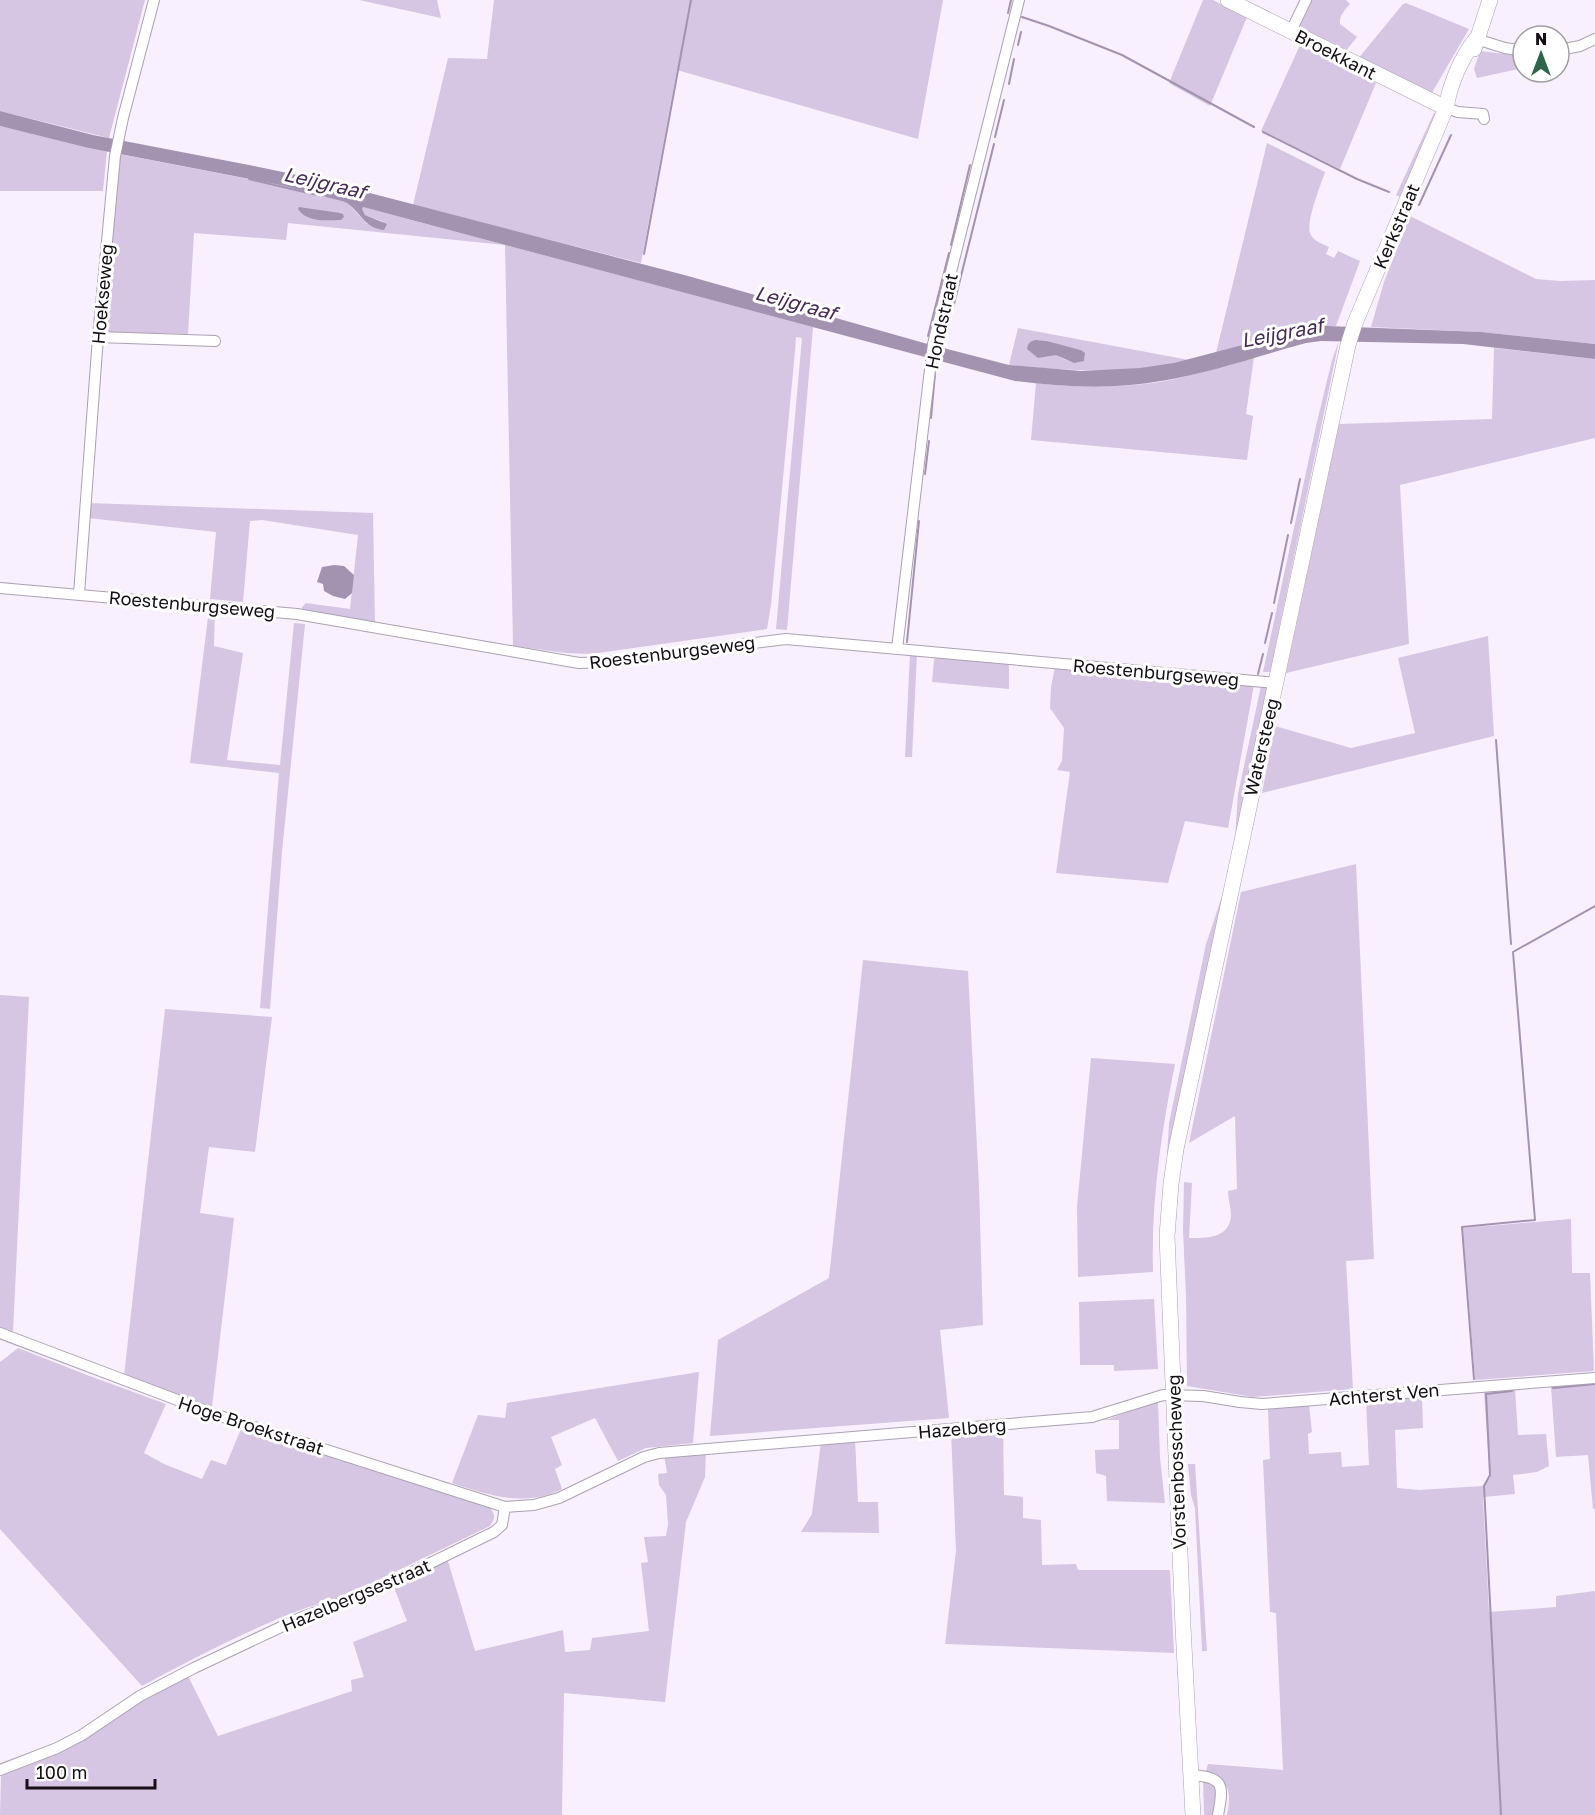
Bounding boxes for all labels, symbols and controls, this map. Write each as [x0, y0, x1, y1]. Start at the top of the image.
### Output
street label: Broekkant [1292, 24, 1380, 84]
north arrow [1511, 24, 1571, 84]
text: N [1535, 29, 1547, 49]
water label: Leijgraaf [281, 161, 372, 205]
street label: Kerkstraat [1368, 180, 1424, 272]
street label: Hoekseweg [87, 243, 117, 345]
street label: Hondstraat [920, 271, 962, 371]
water label: Leijgraaf [752, 280, 843, 326]
water label: Leijgraaf [1239, 312, 1329, 353]
street label: Roestenburgseweg [108, 586, 276, 622]
street label: Roestenburgseweg [588, 631, 756, 673]
street label: Roestenburgseweg [1072, 654, 1240, 690]
street label: Watersteeg [1239, 696, 1283, 798]
street label: Vorstenbosscheweg [1162, 1374, 1190, 1550]
street label: Achterst Ven [1328, 1378, 1440, 1410]
street label: Hoge Broekstraat [175, 1391, 327, 1459]
street label: Hazelberg [917, 1413, 1007, 1443]
street label: Hazelbergsestraat [278, 1554, 434, 1636]
scale bar [27, 1752, 154, 1790]
text: 100 m [36, 1761, 87, 1783]

